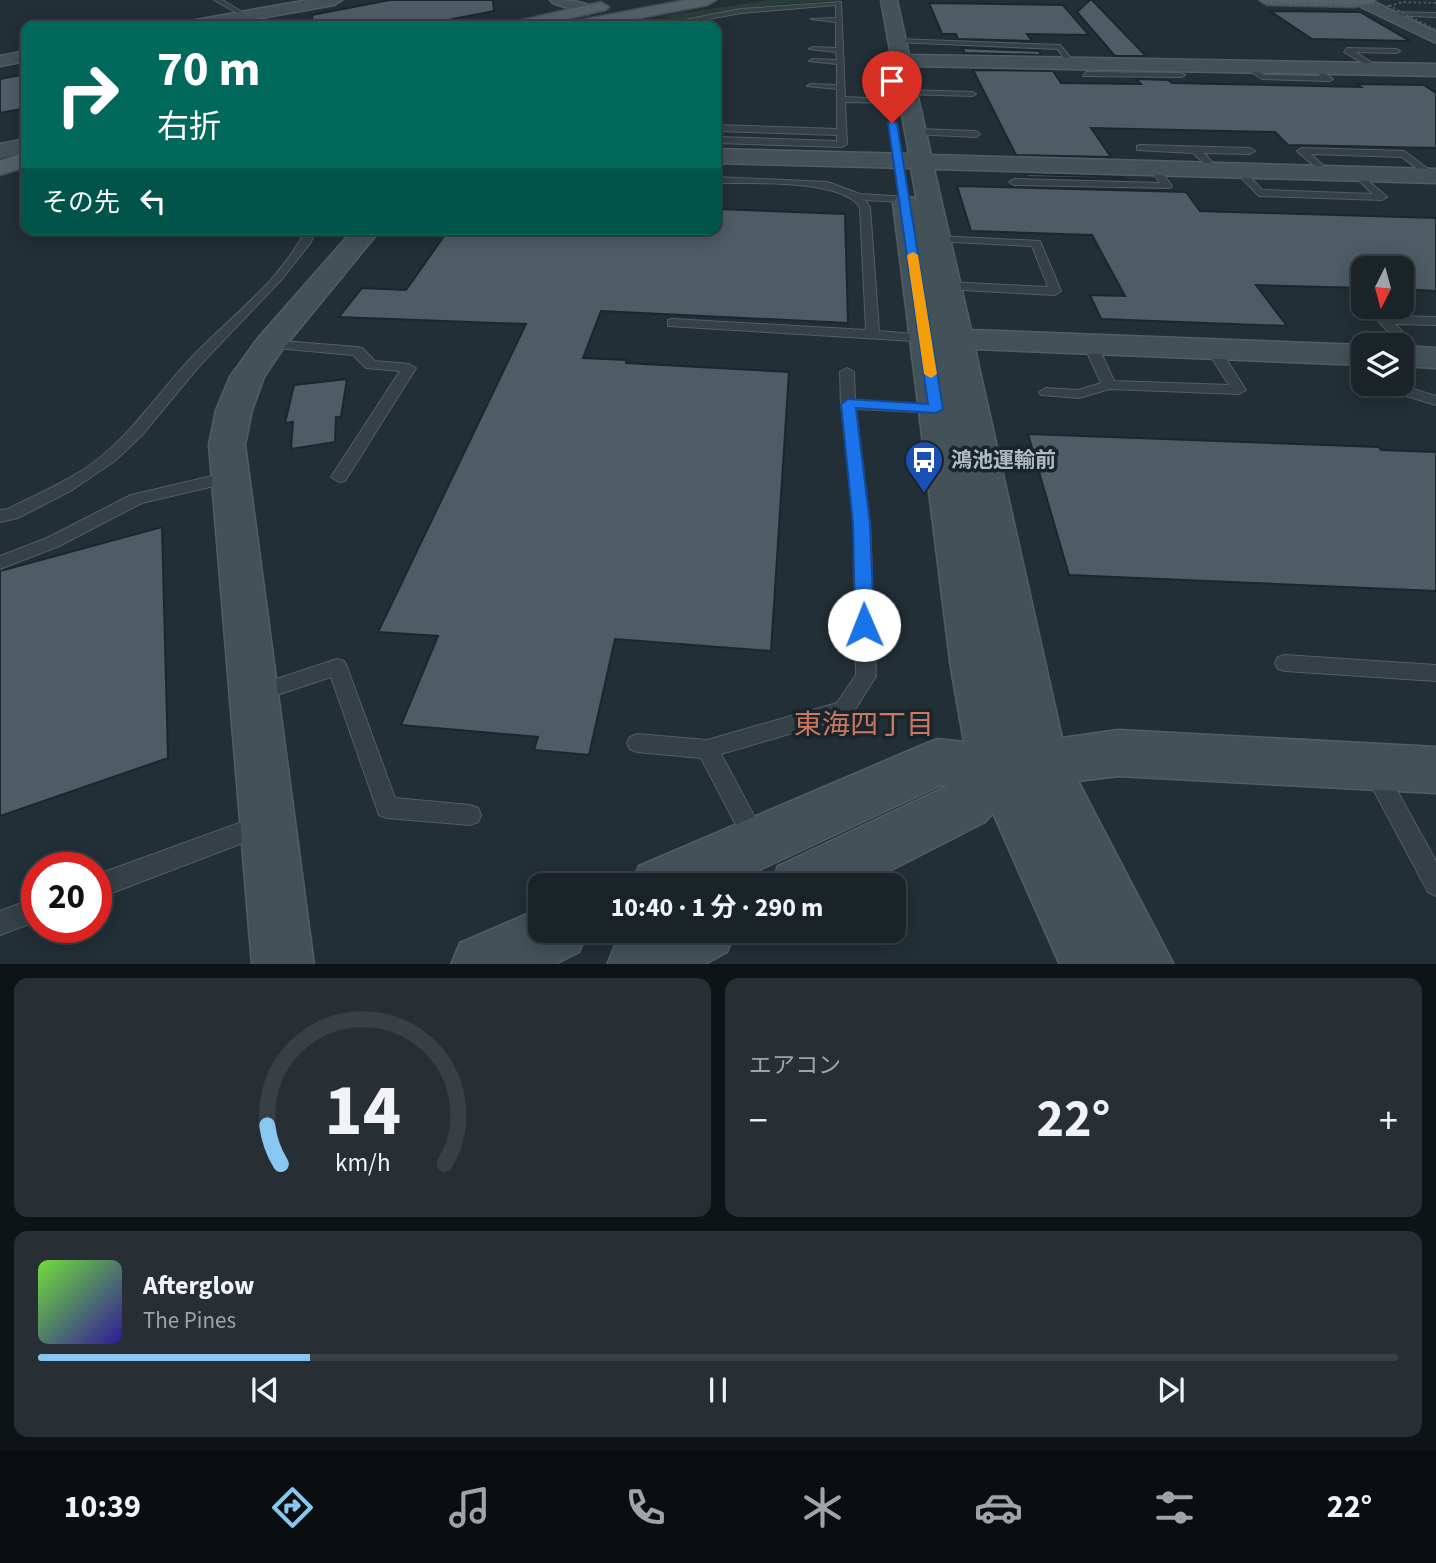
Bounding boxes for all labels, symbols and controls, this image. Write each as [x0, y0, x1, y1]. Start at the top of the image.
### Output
text: 70 m [157, 35, 261, 105]
icon: right [42, 49, 133, 140]
pin [862, 51, 922, 123]
icon: arrive [873, 62, 911, 100]
text: 右折 [157, 104, 221, 150]
icon: left [134, 182, 172, 220]
text: その先 [42, 184, 120, 221]
north arrow [1351, 256, 1414, 318]
map controls [1351, 256, 1414, 396]
button: layers [1351, 333, 1414, 396]
bus stop icon: 鴻池運輸前 [903, 439, 945, 494]
place label: 鴻池運輸前 [951, 445, 1056, 475]
position arrow [827, 588, 901, 662]
district label: 東海四丁目 [794, 705, 934, 745]
speed limit sign: 20 [21, 852, 112, 943]
text: 10:40 · 1 分 · 290 m [611, 889, 823, 926]
text: エアコン [749, 1049, 841, 1082]
text: 14 [324, 1059, 401, 1163]
text: 22° [1037, 1083, 1110, 1157]
text: − [749, 1094, 768, 1148]
text: + [1379, 1094, 1398, 1148]
text: km/h [335, 1144, 390, 1180]
text: Afterglow [143, 1267, 254, 1304]
text: The Pines [143, 1304, 236, 1337]
icon: previous [246, 1371, 284, 1409]
icon: pause [699, 1371, 737, 1409]
icon: next [1152, 1371, 1190, 1409]
icon: directions [268, 1483, 317, 1532]
icon: music [445, 1483, 494, 1532]
icon: phone [621, 1483, 670, 1532]
icon: climate [798, 1483, 847, 1532]
icon: car [974, 1483, 1023, 1532]
icon: filters [1150, 1483, 1199, 1532]
text: 10:39 [64, 1484, 141, 1530]
text: 22° [1327, 1484, 1372, 1530]

